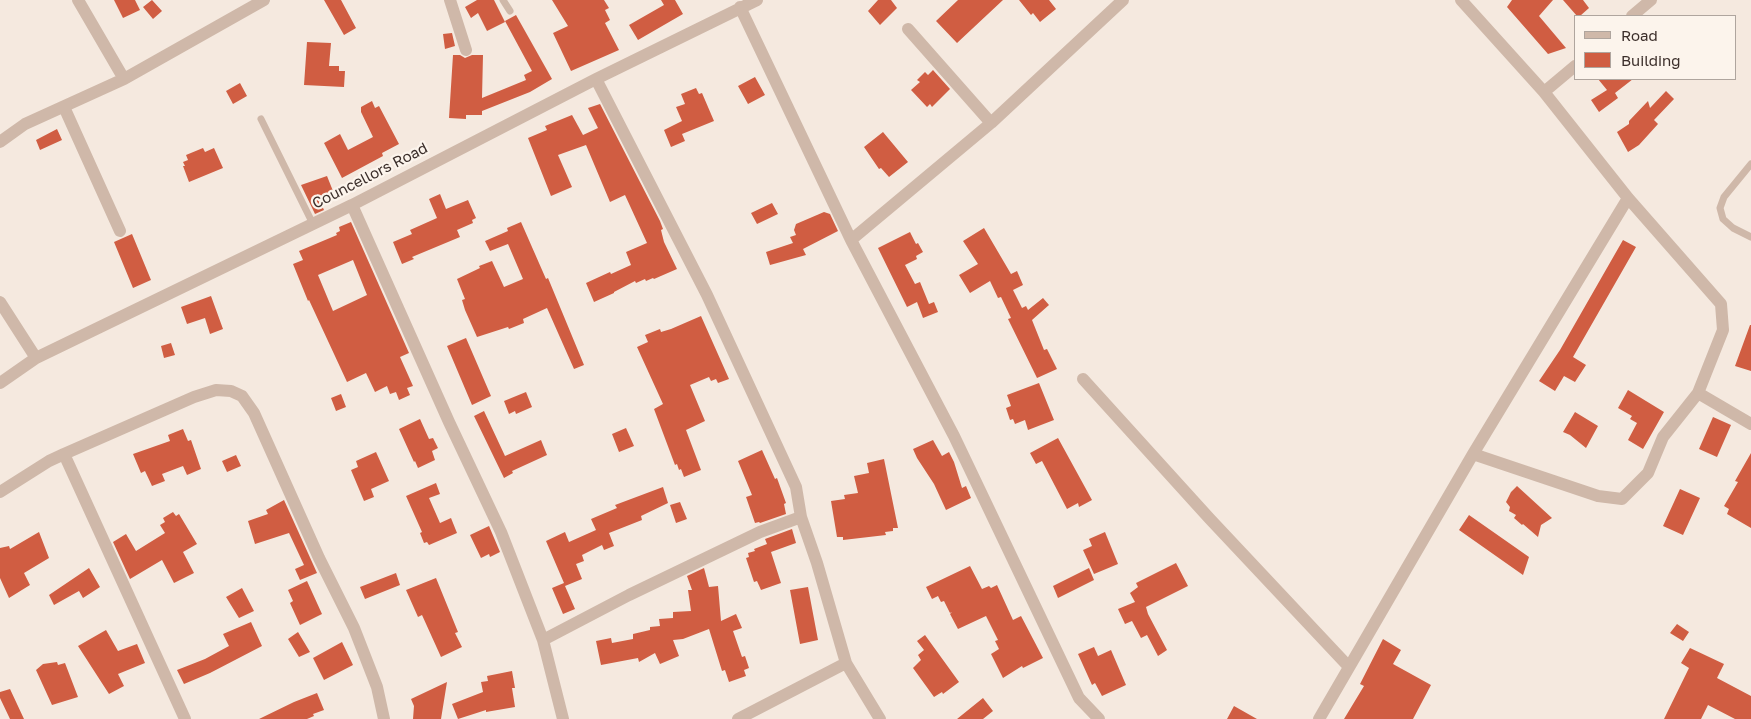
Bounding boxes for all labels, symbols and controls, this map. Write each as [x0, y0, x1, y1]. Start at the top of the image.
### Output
legend [1574, 15, 1736, 80]
text: Road [1621, 26, 1658, 44]
text: Building [1621, 51, 1681, 69]
street label: Councellors Road [309, 139, 431, 213]

